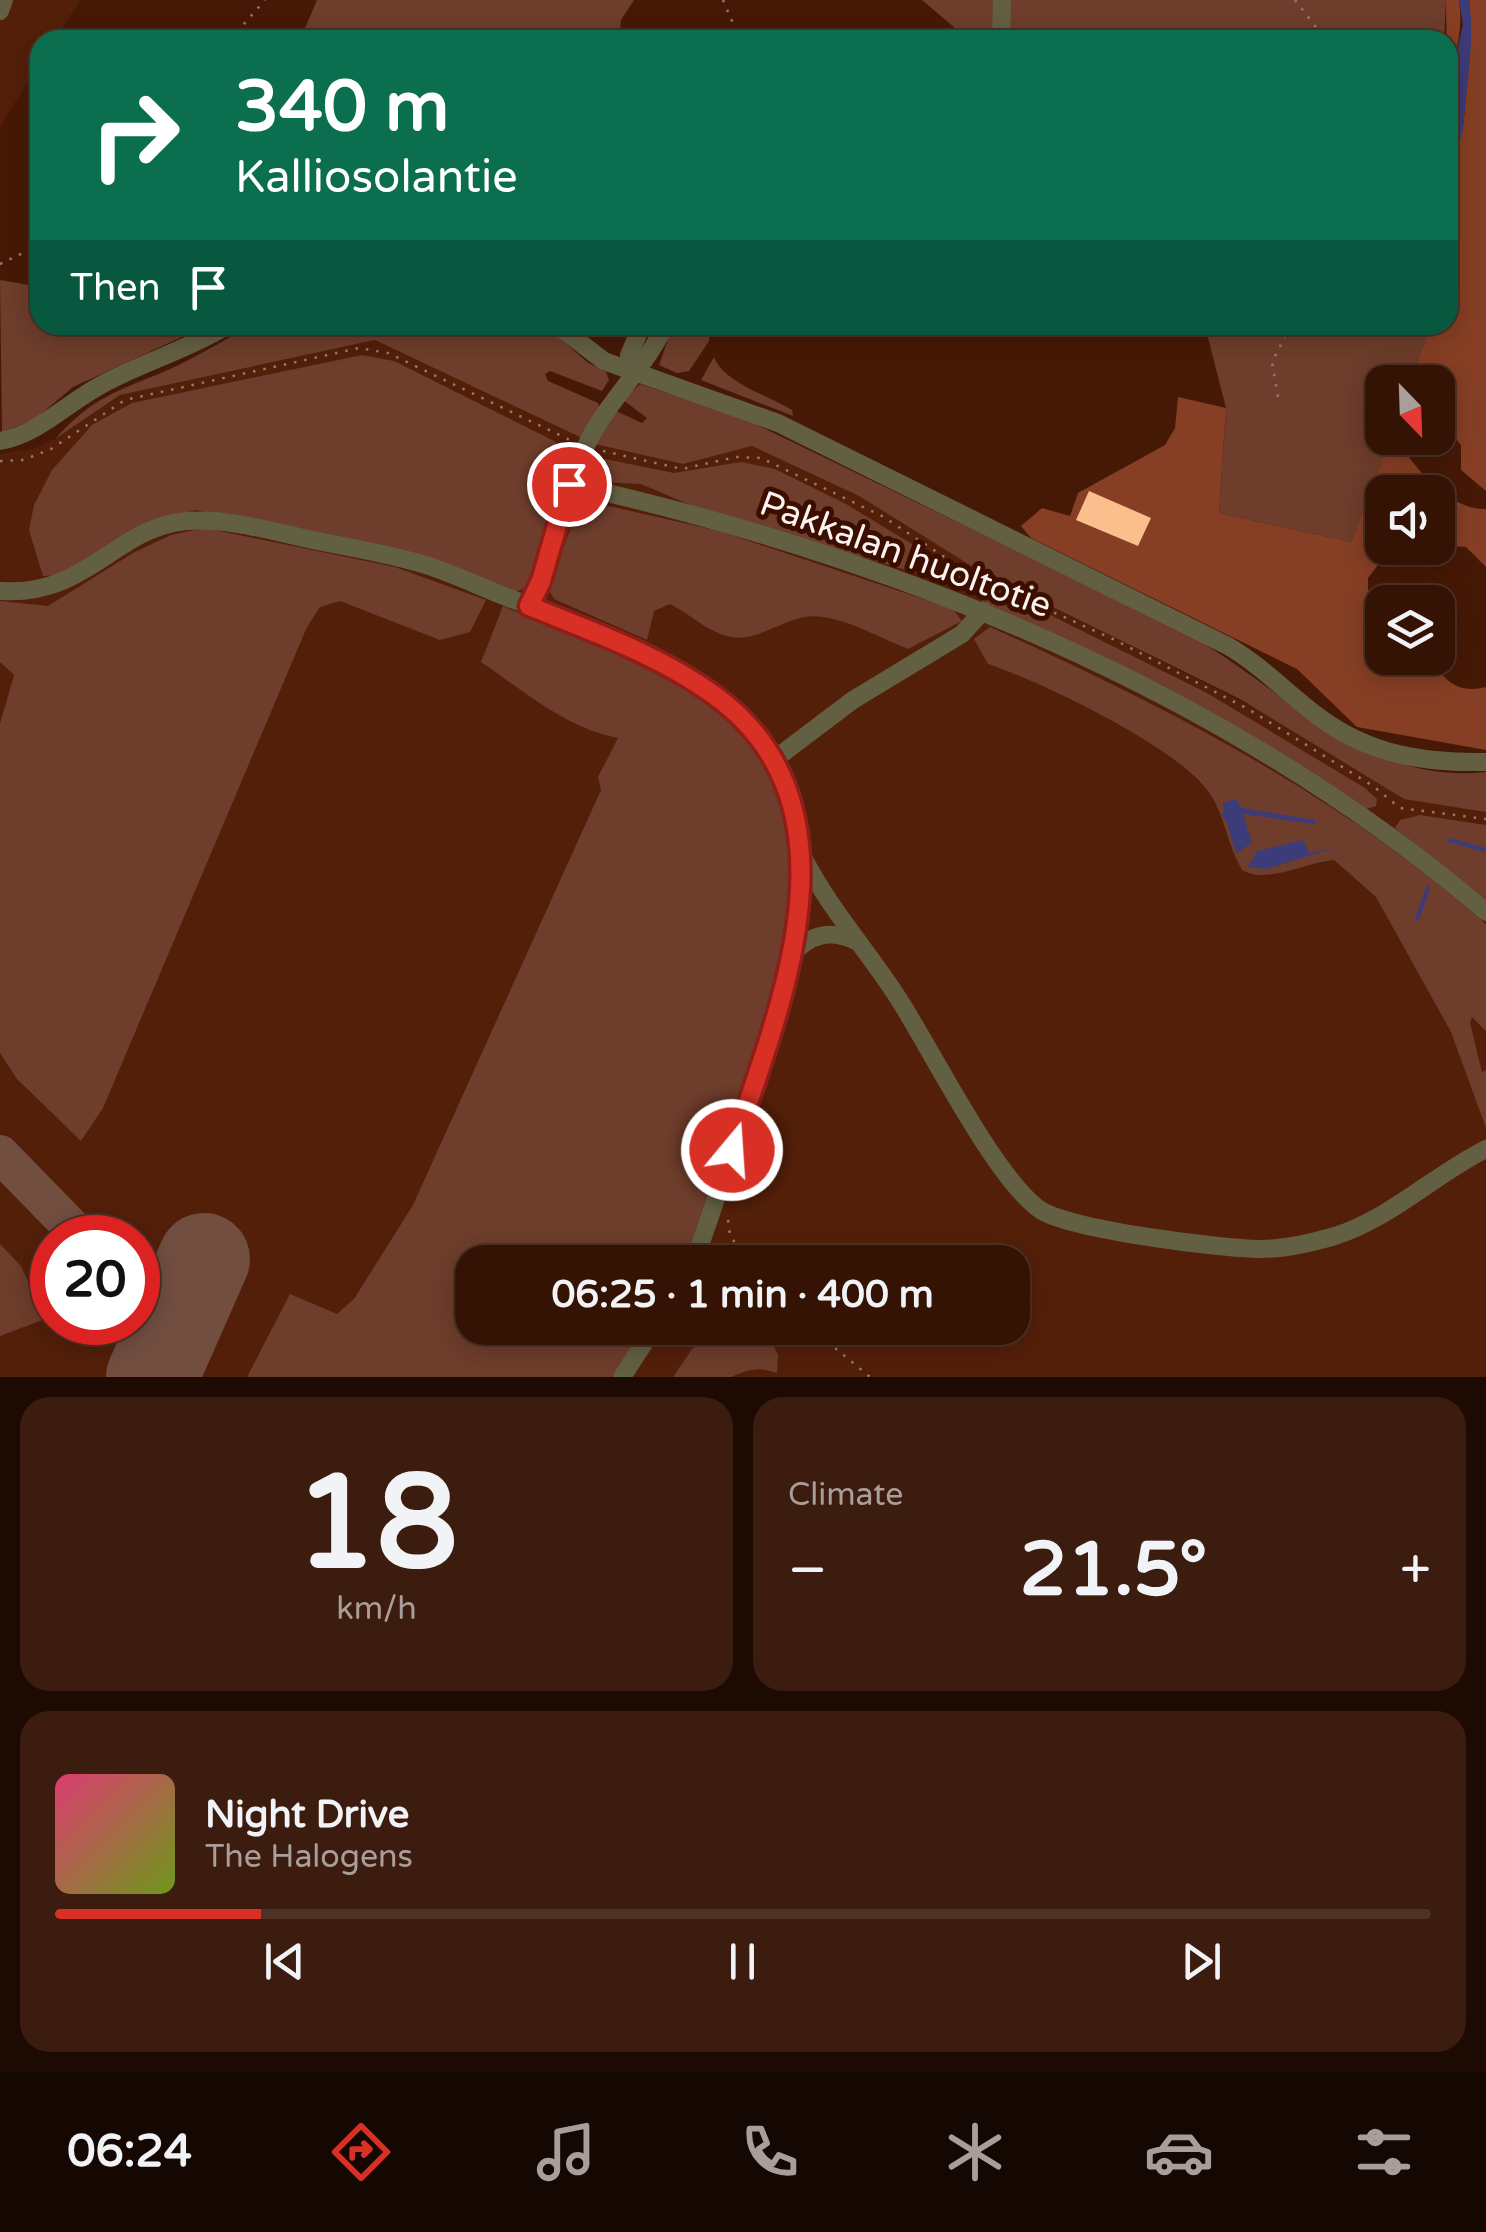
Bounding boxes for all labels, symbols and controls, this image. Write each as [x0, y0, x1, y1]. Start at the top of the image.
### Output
text: 340 m [235, 66, 449, 150]
icon: right [70, 70, 200, 200]
text: Kalliosolantie [235, 151, 518, 205]
icon: arrive [181, 260, 236, 315]
text: Then [70, 265, 161, 311]
north arrow [1365, 365, 1455, 455]
map controls [1365, 365, 1455, 675]
pin [527, 442, 612, 527]
icon: arrive [542, 457, 597, 512]
button: sound [1365, 475, 1455, 565]
street label: Pakkalan huoltotie [754, 483, 1057, 627]
button: layers [1365, 585, 1455, 675]
position arrow [680, 1098, 784, 1202]
speed limit sign: 20 [30, 1215, 160, 1345]
text: 06:25 · 1 min · 400 m [551, 1272, 934, 1318]
text: 18 [295, 1447, 458, 1603]
text: Climate [788, 1476, 903, 1514]
text: 21.5° [1020, 1525, 1207, 1615]
text: − [788, 1538, 827, 1604]
text: + [1400, 1538, 1431, 1604]
text: km/h [336, 1590, 417, 1628]
text: Night Drive [205, 1792, 409, 1838]
text: The Halogens [205, 1838, 413, 1876]
icon: previous [257, 1934, 312, 1989]
icon: pause [715, 1934, 770, 1989]
icon: next [1174, 1934, 1229, 1989]
icon: directions [326, 2117, 396, 2187]
icon: music [531, 2117, 601, 2187]
icon: phone [735, 2117, 805, 2187]
icon: climate [940, 2117, 1010, 2187]
icon: car [1144, 2117, 1214, 2187]
icon: filters [1349, 2117, 1419, 2187]
text: 06:24 [67, 2125, 192, 2179]

